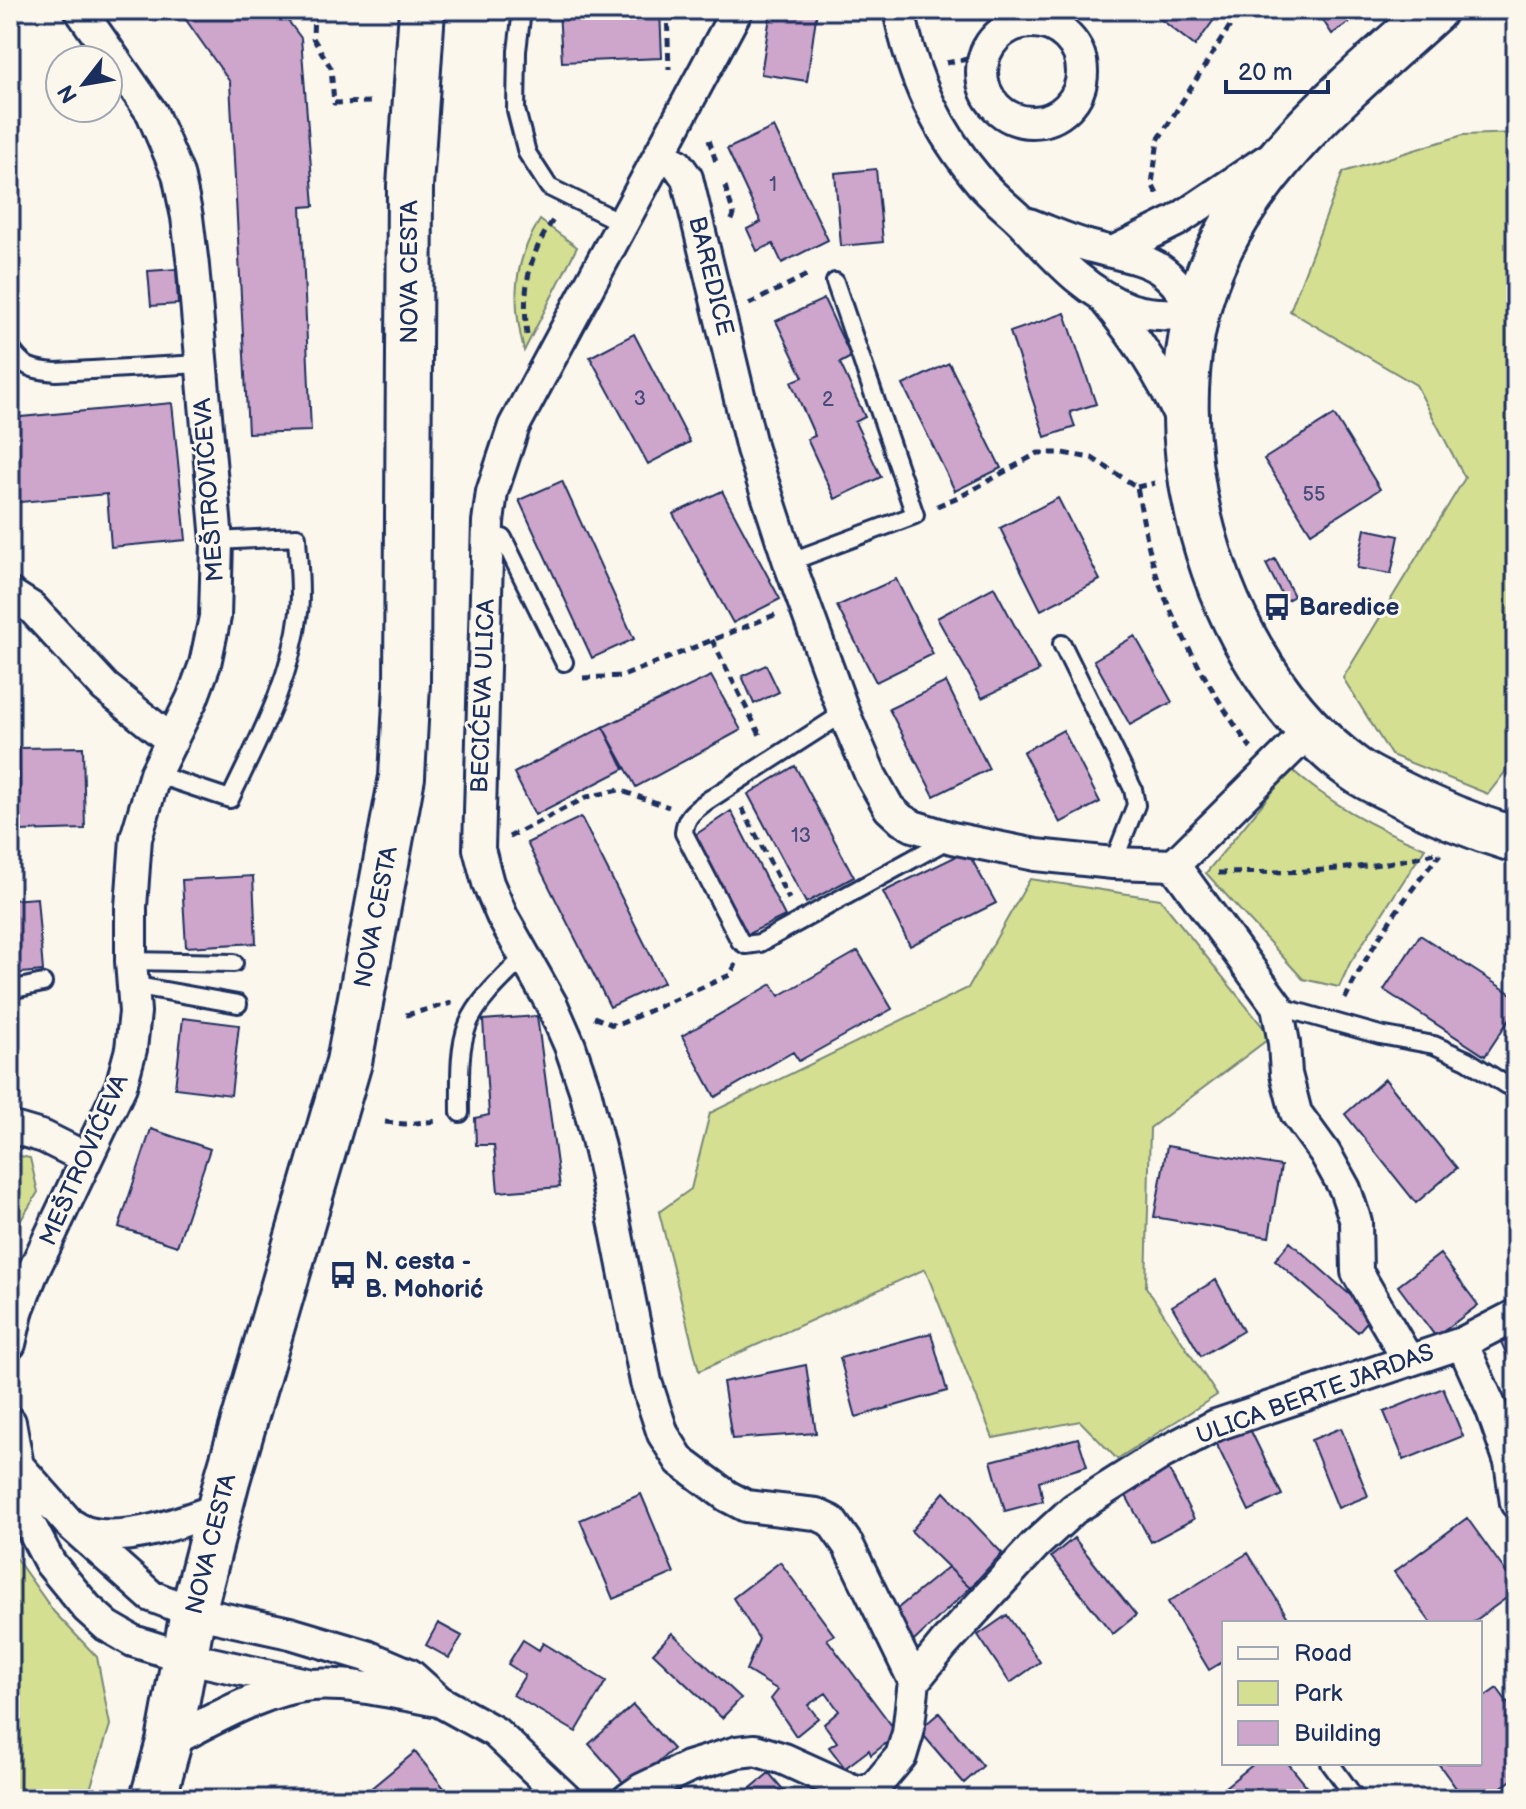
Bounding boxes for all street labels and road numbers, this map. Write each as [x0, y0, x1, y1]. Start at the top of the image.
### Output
street label: NOVA CESTA [395, 200, 424, 344]
street label: BAREDICE [682, 213, 740, 339]
street label: MEŠTROVIĆEVA [187, 397, 230, 583]
street label: BECIĆEVA ULICA [464, 598, 501, 793]
street label: NOVA CESTA [348, 843, 404, 990]
street label: MEŠTROVIĆEVA [32, 1069, 135, 1250]
street label: ULICA BERTE JARDAS [1192, 1337, 1438, 1451]
street label: NOVA CESTA [180, 1471, 243, 1617]

